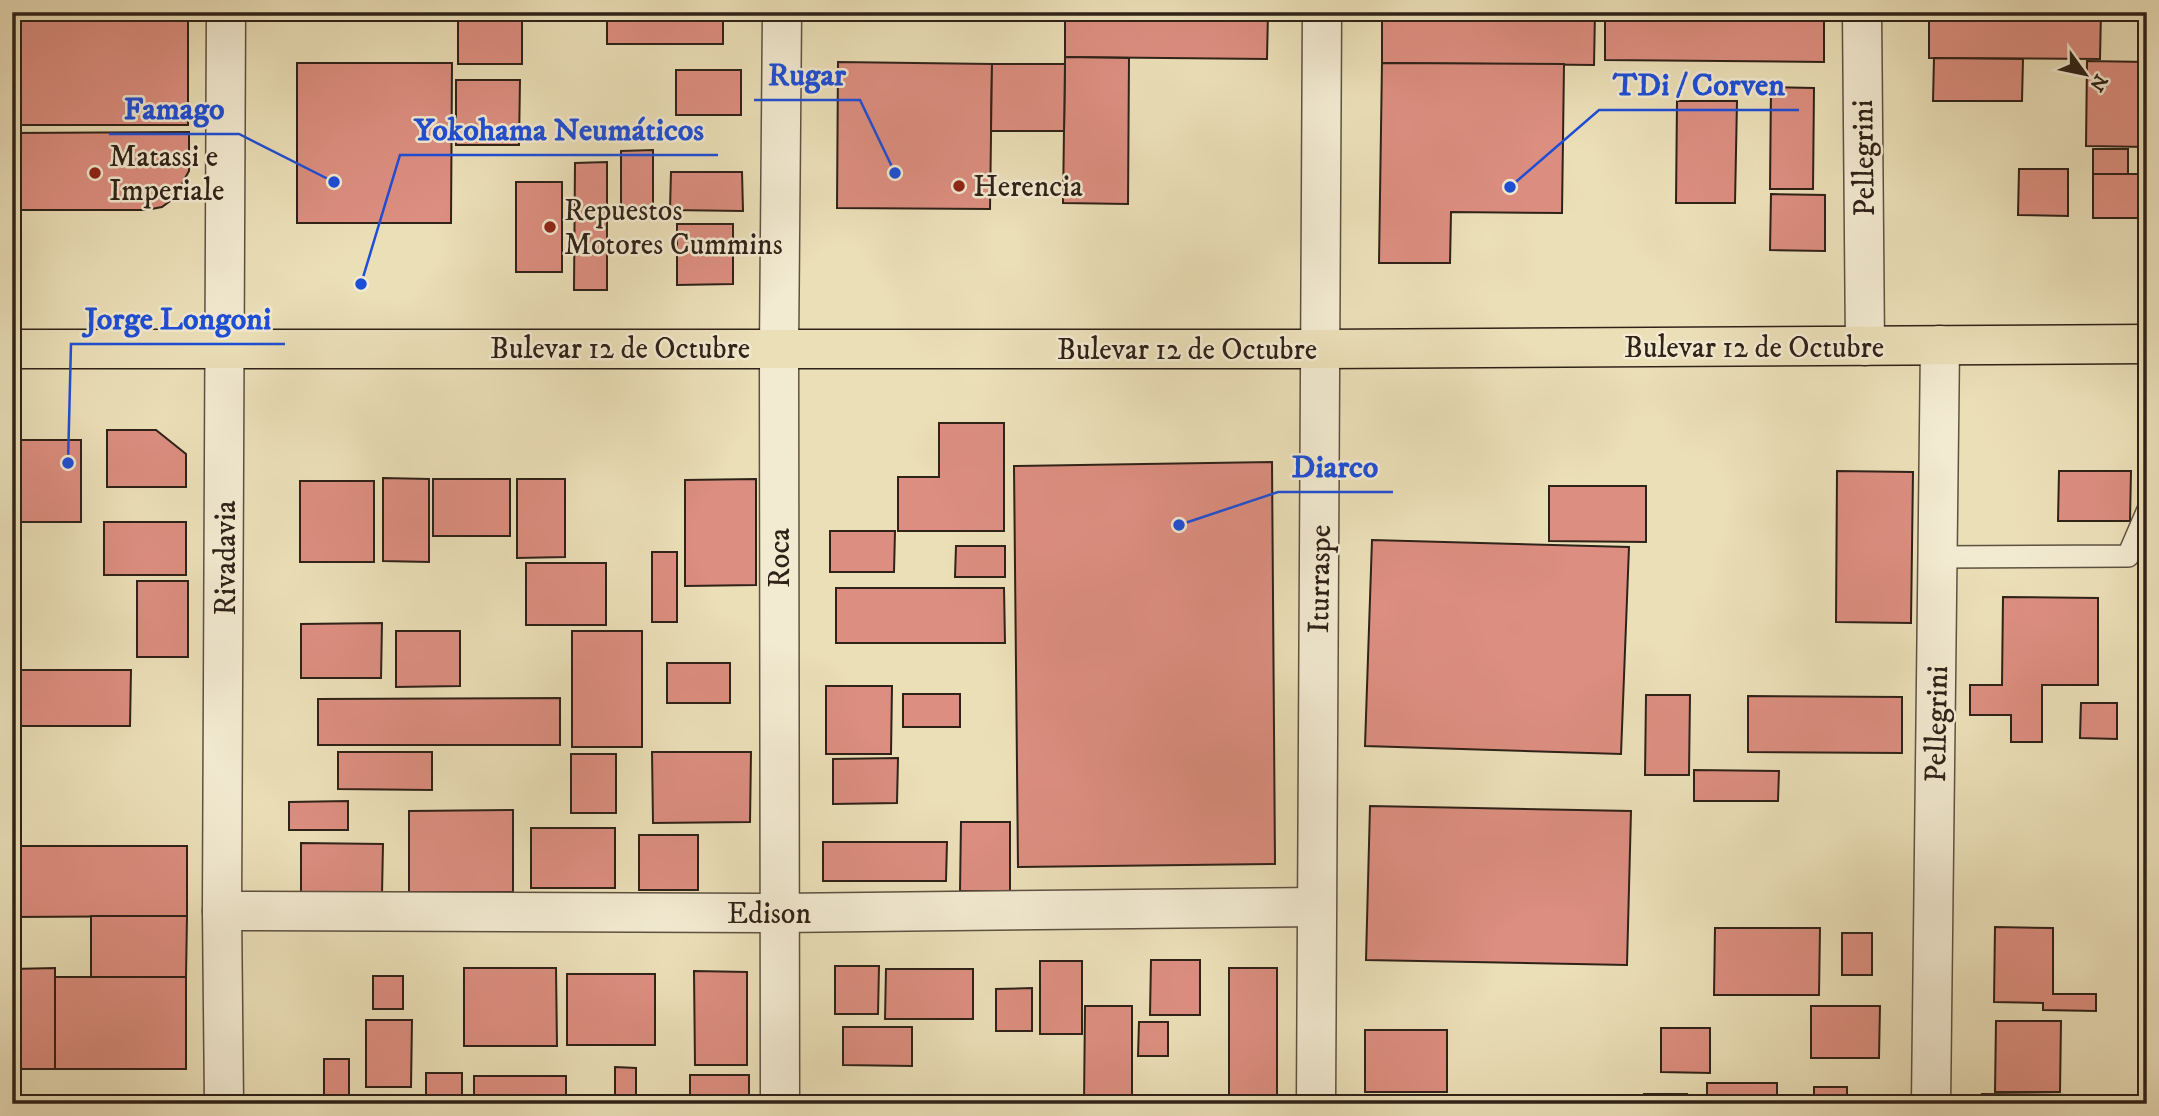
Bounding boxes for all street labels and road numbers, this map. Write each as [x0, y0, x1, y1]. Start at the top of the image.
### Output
street label: Pellegrini [1845, 99, 1884, 217]
street label: Bulevar 12 de Octubre [1624, 330, 1884, 367]
street label: Bulevar 12 de Octubre [490, 331, 750, 368]
street label: Bulevar 12 de Octubre [1057, 332, 1317, 369]
street label: Rivadavia [208, 500, 245, 615]
street label: Iturraspe [1301, 524, 1340, 634]
street label: Roca [762, 528, 799, 588]
street label: Pellegrini [1918, 665, 1957, 783]
street label: Edison [727, 896, 811, 933]

